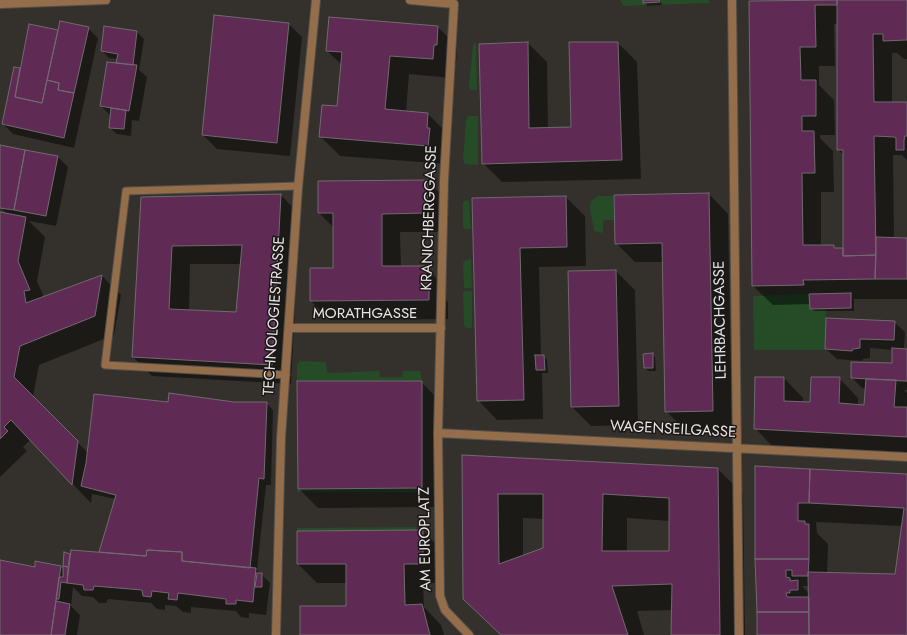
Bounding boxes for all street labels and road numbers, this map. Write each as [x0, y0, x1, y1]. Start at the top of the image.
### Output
street label: KRANICHBERGGASSE [418, 145, 442, 291]
street label: TECHNOLOGIESTRASSE [260, 236, 290, 396]
street label: LEHRBACHGASSE [711, 261, 731, 379]
street label: MORATHGASSE [313, 305, 417, 323]
street label: WAGENSEILGASSE [609, 418, 737, 442]
street label: AM EUROPLATZ [416, 487, 436, 591]

